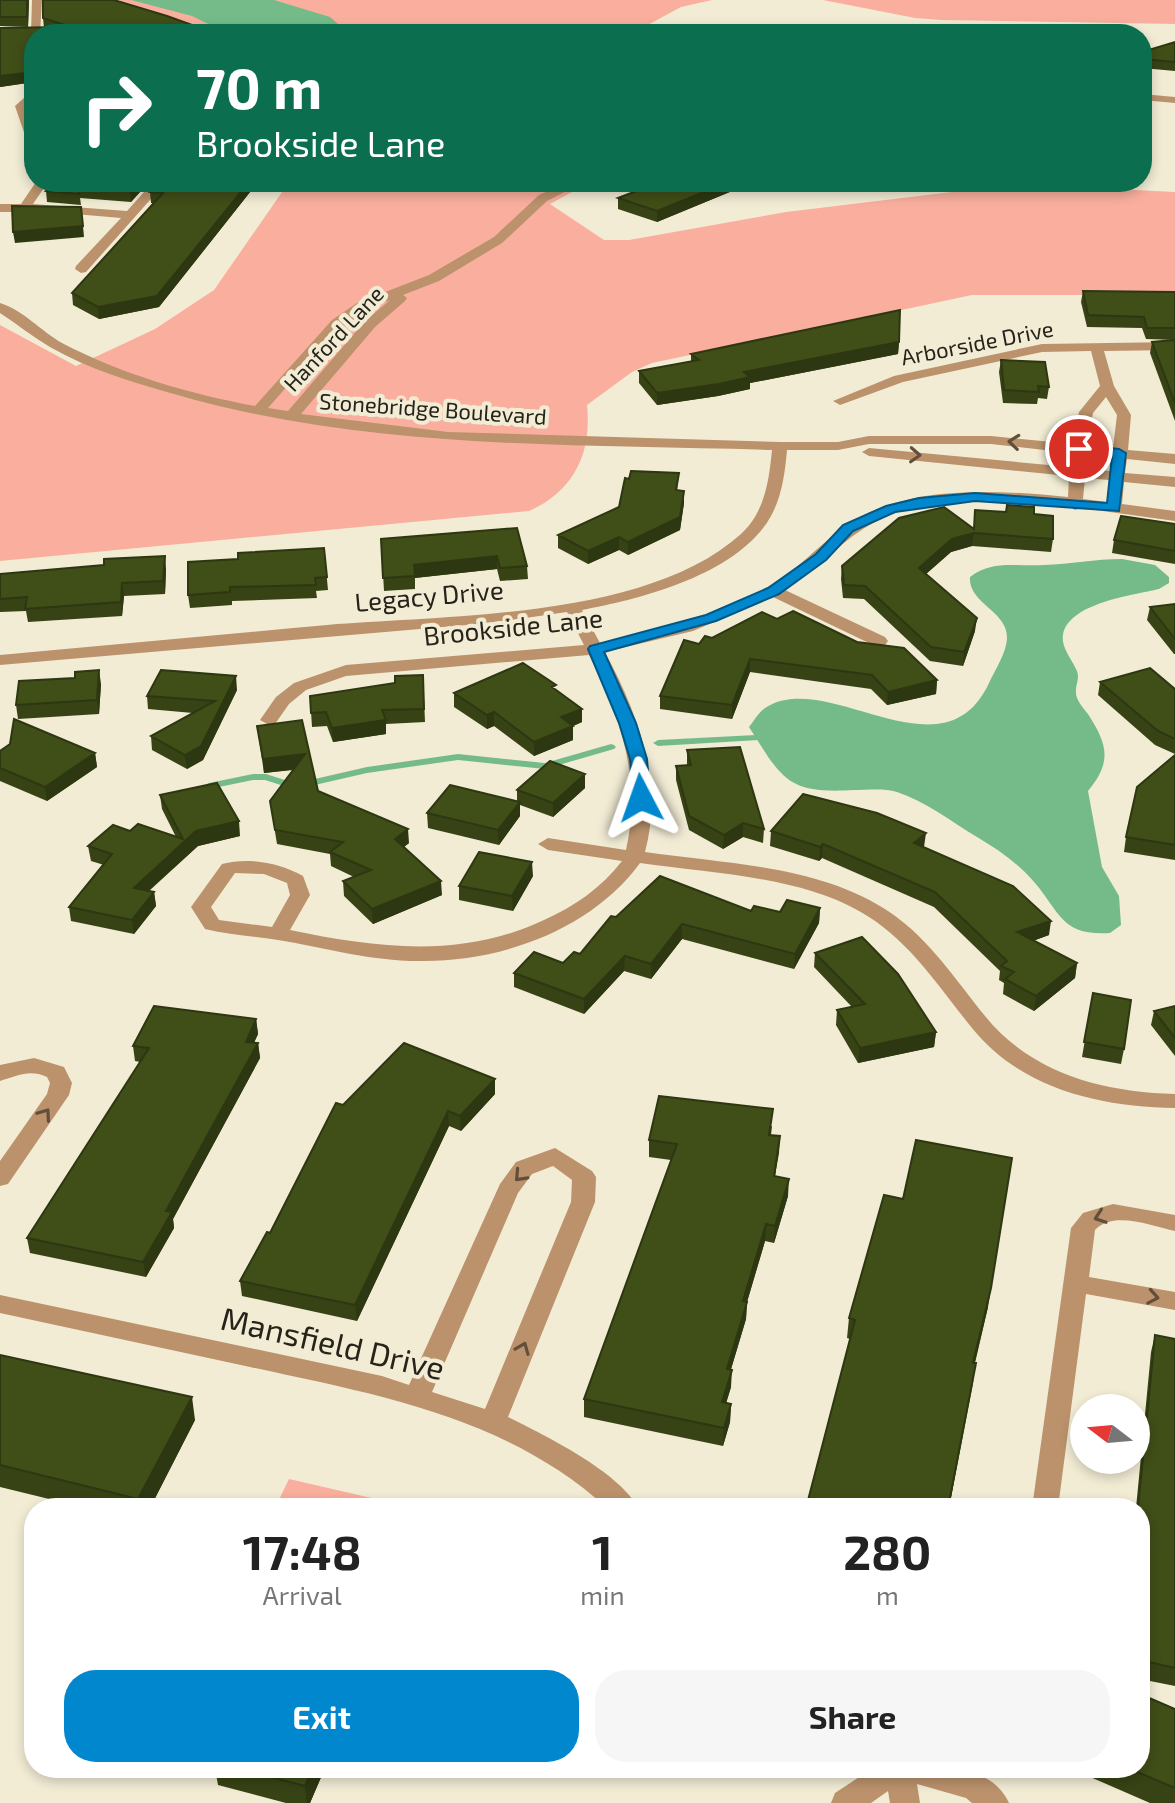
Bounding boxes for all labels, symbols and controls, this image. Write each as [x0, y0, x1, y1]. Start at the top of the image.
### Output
text: 70 m [196, 53, 322, 120]
icon: right [64, 56, 168, 160]
text: Brookside Lane [196, 121, 445, 164]
street label: Hanford Lane [278, 280, 388, 396]
street label: Arborside Drive [899, 314, 1055, 370]
street label: Stonebridge Boulevard [318, 387, 548, 429]
pin [1045, 415, 1113, 483]
icon: arrive [1057, 427, 1101, 471]
one-way arrow [1007, 434, 1020, 451]
one-way arrow [909, 446, 922, 463]
street label: Legacy Drive [353, 573, 505, 617]
street label: Brookside Lane [422, 601, 604, 651]
position arrow [599, 756, 683, 840]
one-way arrow [35, 1109, 50, 1123]
one-way arrow [514, 1167, 529, 1181]
one-way arrow [1094, 1208, 1108, 1224]
one-way arrow [1146, 1287, 1160, 1304]
street label: Mansfield Drive [218, 1298, 448, 1386]
one-way arrow [513, 1342, 530, 1356]
north arrow [1070, 1394, 1150, 1474]
map controls [1070, 1394, 1150, 1474]
text: 17:48 [243, 1522, 362, 1580]
text: 1 [592, 1522, 613, 1580]
text: 280 [843, 1522, 931, 1580]
text: Arrival [263, 1579, 342, 1610]
text: min [580, 1579, 625, 1610]
text: m [876, 1579, 899, 1610]
button: Exit [64, 1670, 579, 1762]
button: Share [595, 1670, 1110, 1762]

